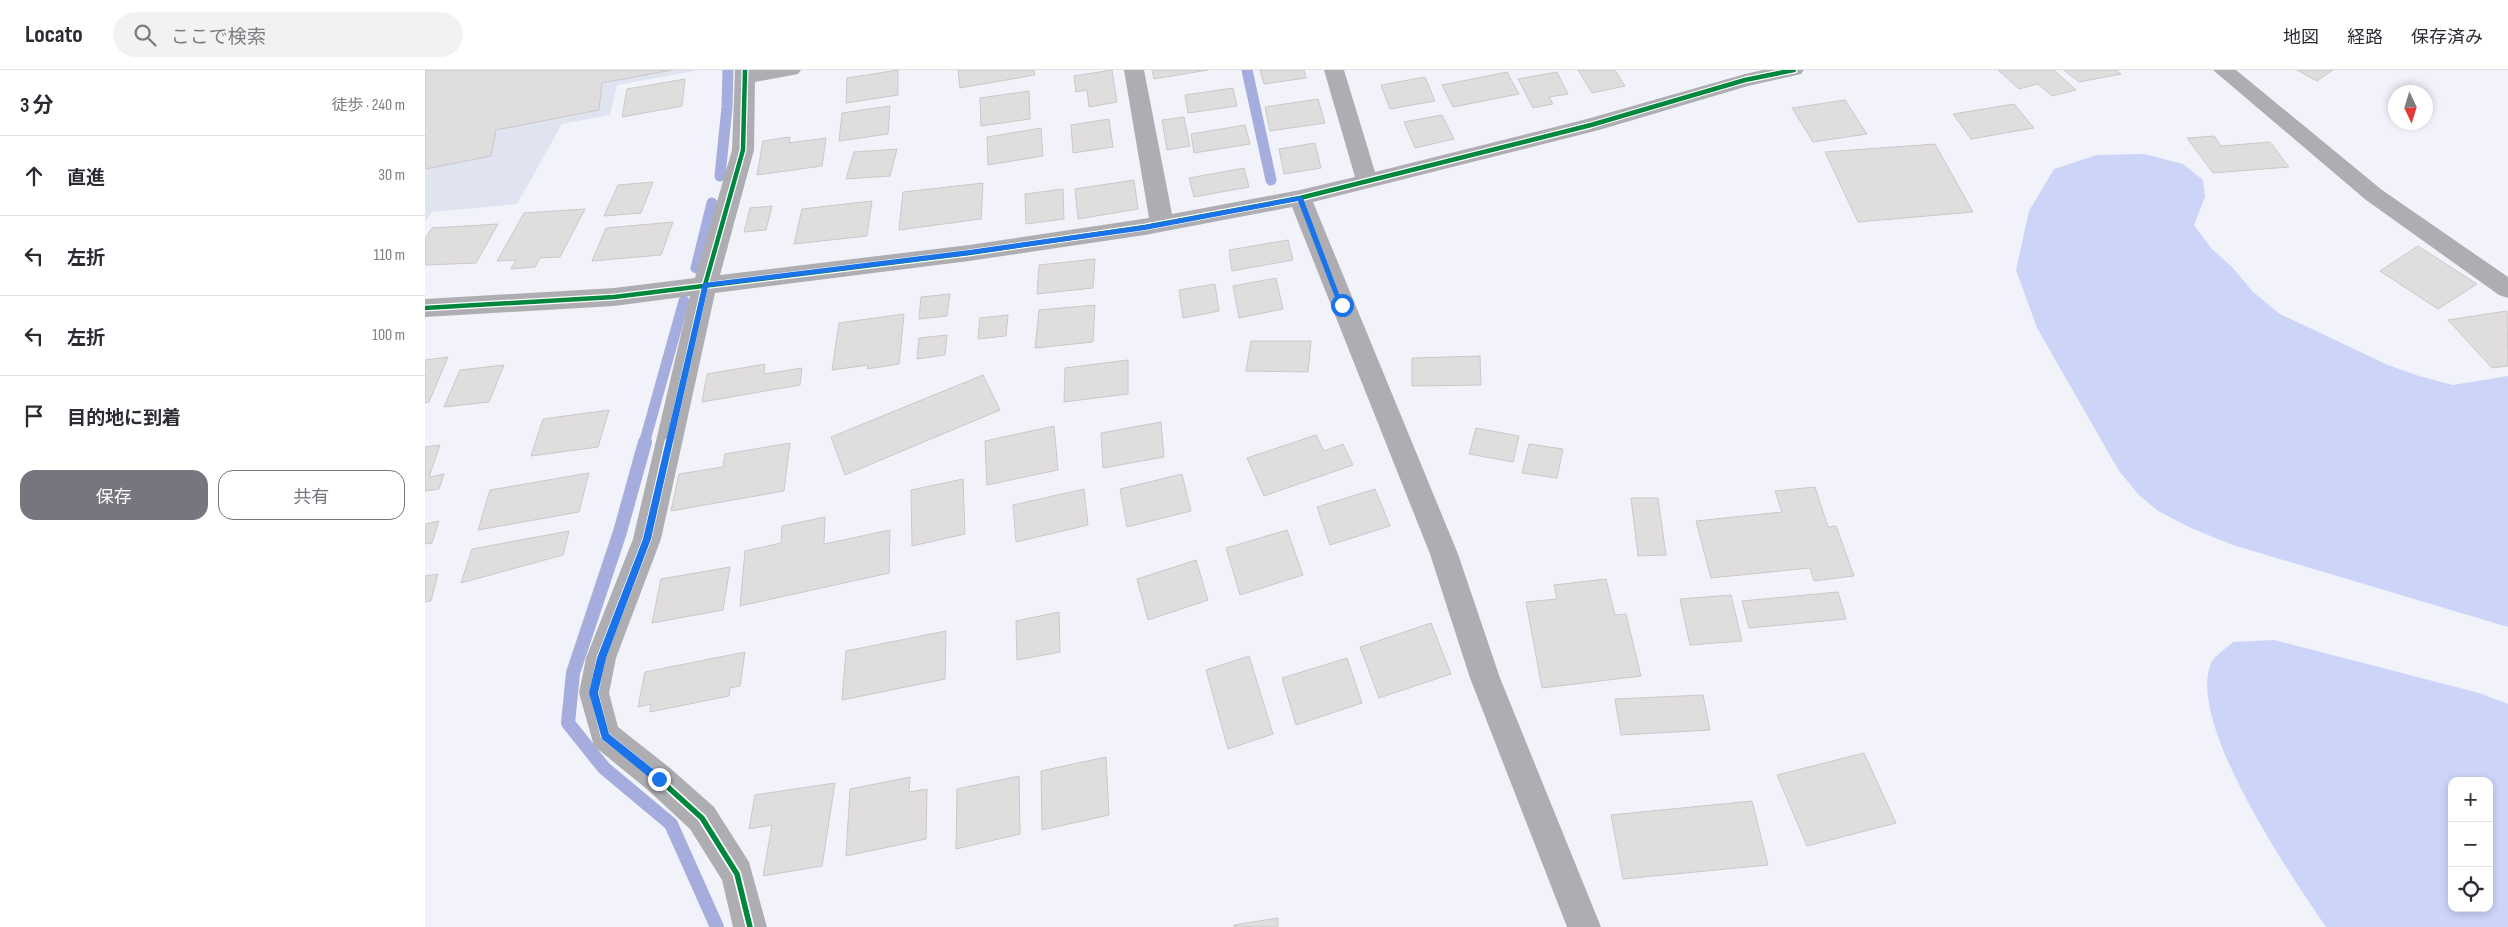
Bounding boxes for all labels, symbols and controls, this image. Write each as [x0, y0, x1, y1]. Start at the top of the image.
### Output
search box [113, 12, 463, 57]
text: Locato [25, 20, 83, 49]
icon: search [131, 21, 159, 49]
text: ここで検索 [171, 26, 266, 49]
text: 地図 [2283, 27, 2319, 48]
text: 経路 [2347, 27, 2383, 48]
text: 保存済み [2411, 27, 2483, 48]
north arrow [2388, 85, 2433, 130]
text: 3 分 [20, 93, 54, 118]
text: 徒歩 · 240 m [332, 96, 405, 115]
icon: ahead [20, 162, 48, 190]
text: 30 m [378, 166, 405, 185]
text: 直進 [67, 167, 105, 190]
icon: left [20, 242, 48, 270]
text: 110 m [374, 246, 405, 265]
text: 左折 [67, 247, 105, 270]
route start [1331, 294, 1354, 317]
icon: left [20, 322, 48, 350]
text: 100 m [372, 326, 405, 345]
text: 左折 [67, 327, 105, 350]
icon: arrive [20, 402, 48, 430]
text: 目的地に到着 [67, 407, 181, 430]
button: 保存 [20, 470, 208, 520]
button: 共有 [218, 470, 405, 520]
route end [648, 768, 671, 791]
map controls [2448, 777, 2493, 912]
button: + [2448, 777, 2493, 822]
button: − [2448, 822, 2493, 867]
button: locate [2448, 867, 2493, 912]

